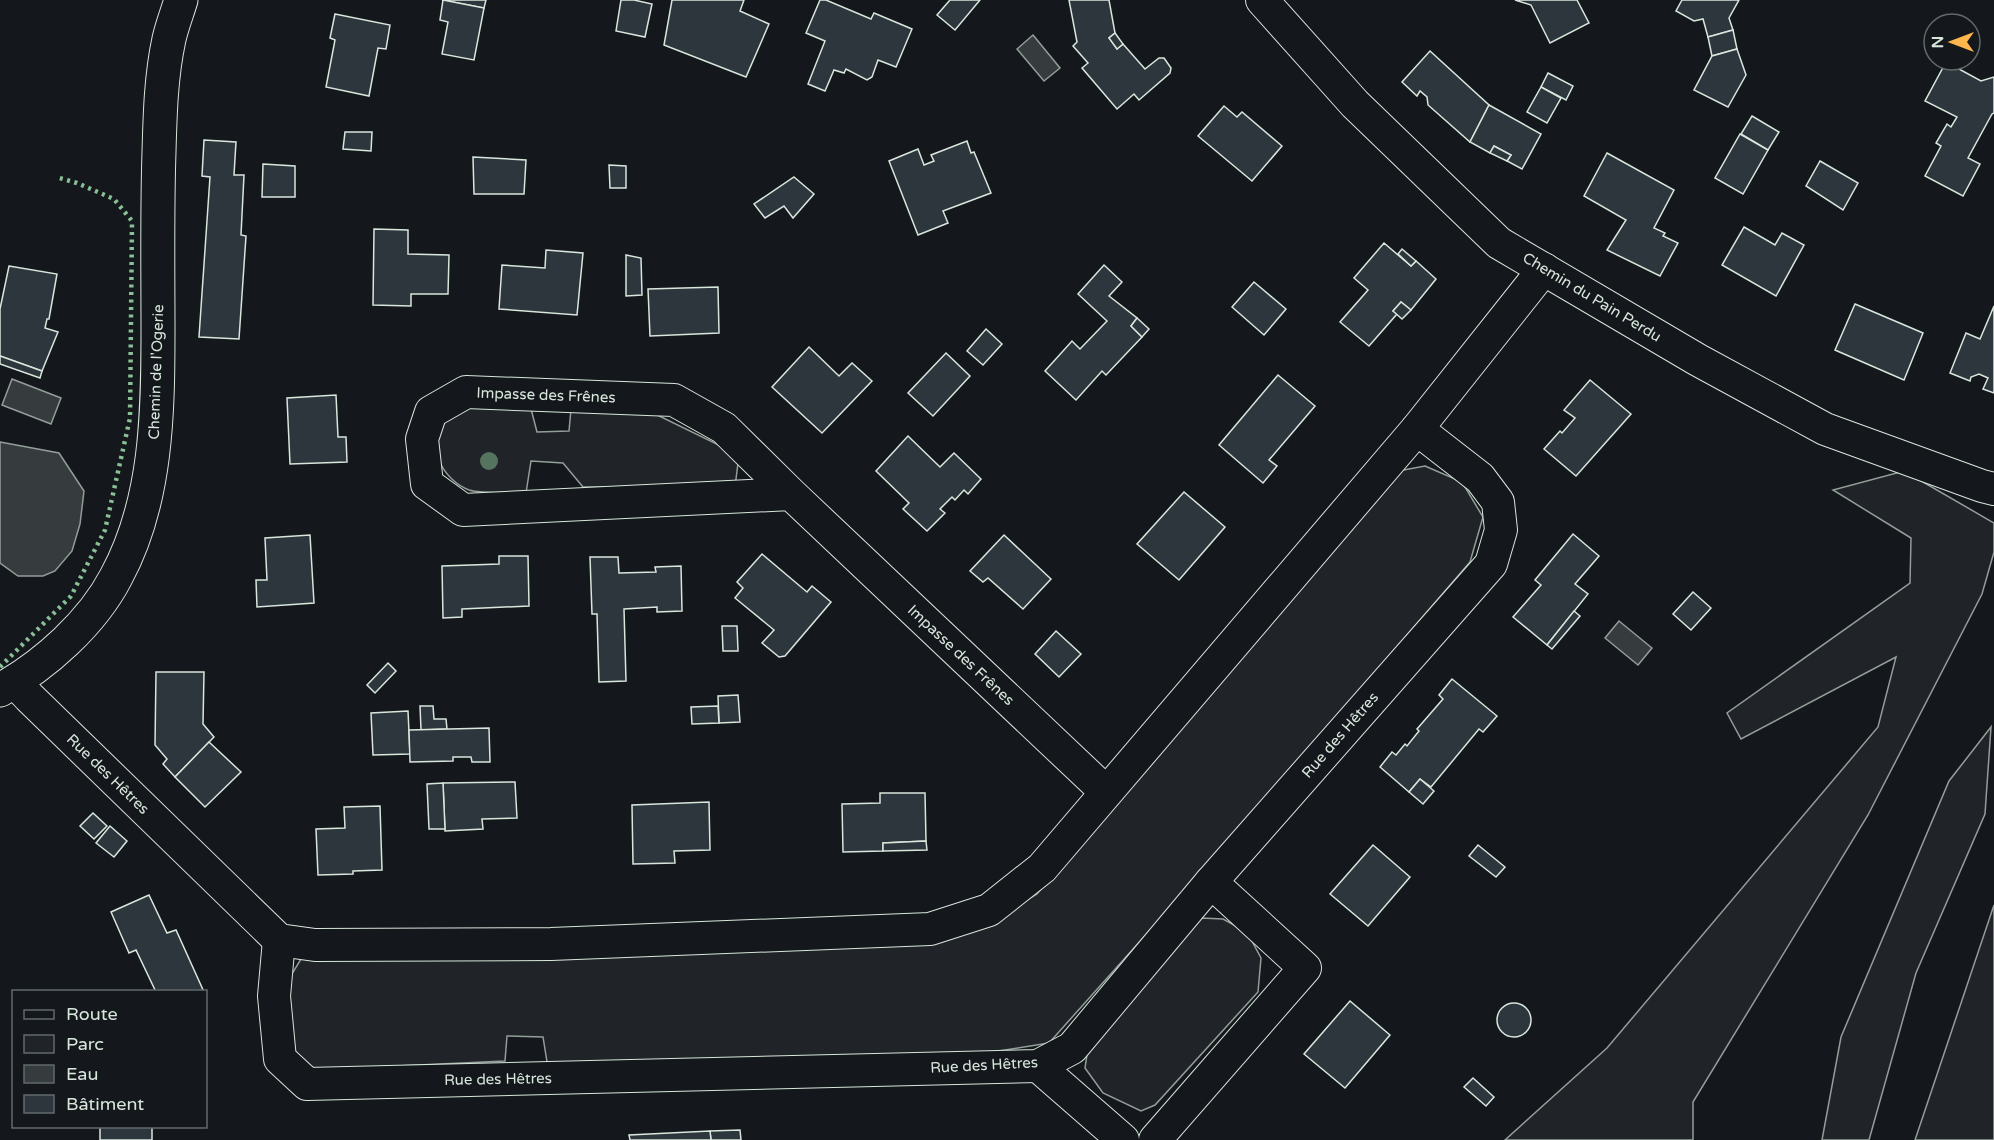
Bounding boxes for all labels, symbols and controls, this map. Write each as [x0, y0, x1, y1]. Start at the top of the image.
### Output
north arrow [1922, 12, 1982, 72]
text: N [1928, 36, 1948, 48]
street label: Chemin du Pain Perdu [1519, 248, 1665, 346]
street label: Chemin de l'Ogerie [145, 304, 167, 440]
street label: Impasse des Frênes [476, 384, 616, 406]
street label: Impasse des Frênes [904, 601, 1018, 709]
street label: Rue des Hêtres [1298, 688, 1382, 782]
street label: Rue des Hêtres [63, 730, 153, 818]
legend [12, 990, 207, 1128]
text: Route [66, 1003, 118, 1025]
text: Parc [66, 1033, 104, 1055]
street label: Rue des Hêtres [930, 1053, 1038, 1077]
text: Eau [66, 1063, 98, 1085]
street label: Rue des Hêtres [444, 1069, 552, 1089]
text: Bâtiment [66, 1093, 144, 1115]

